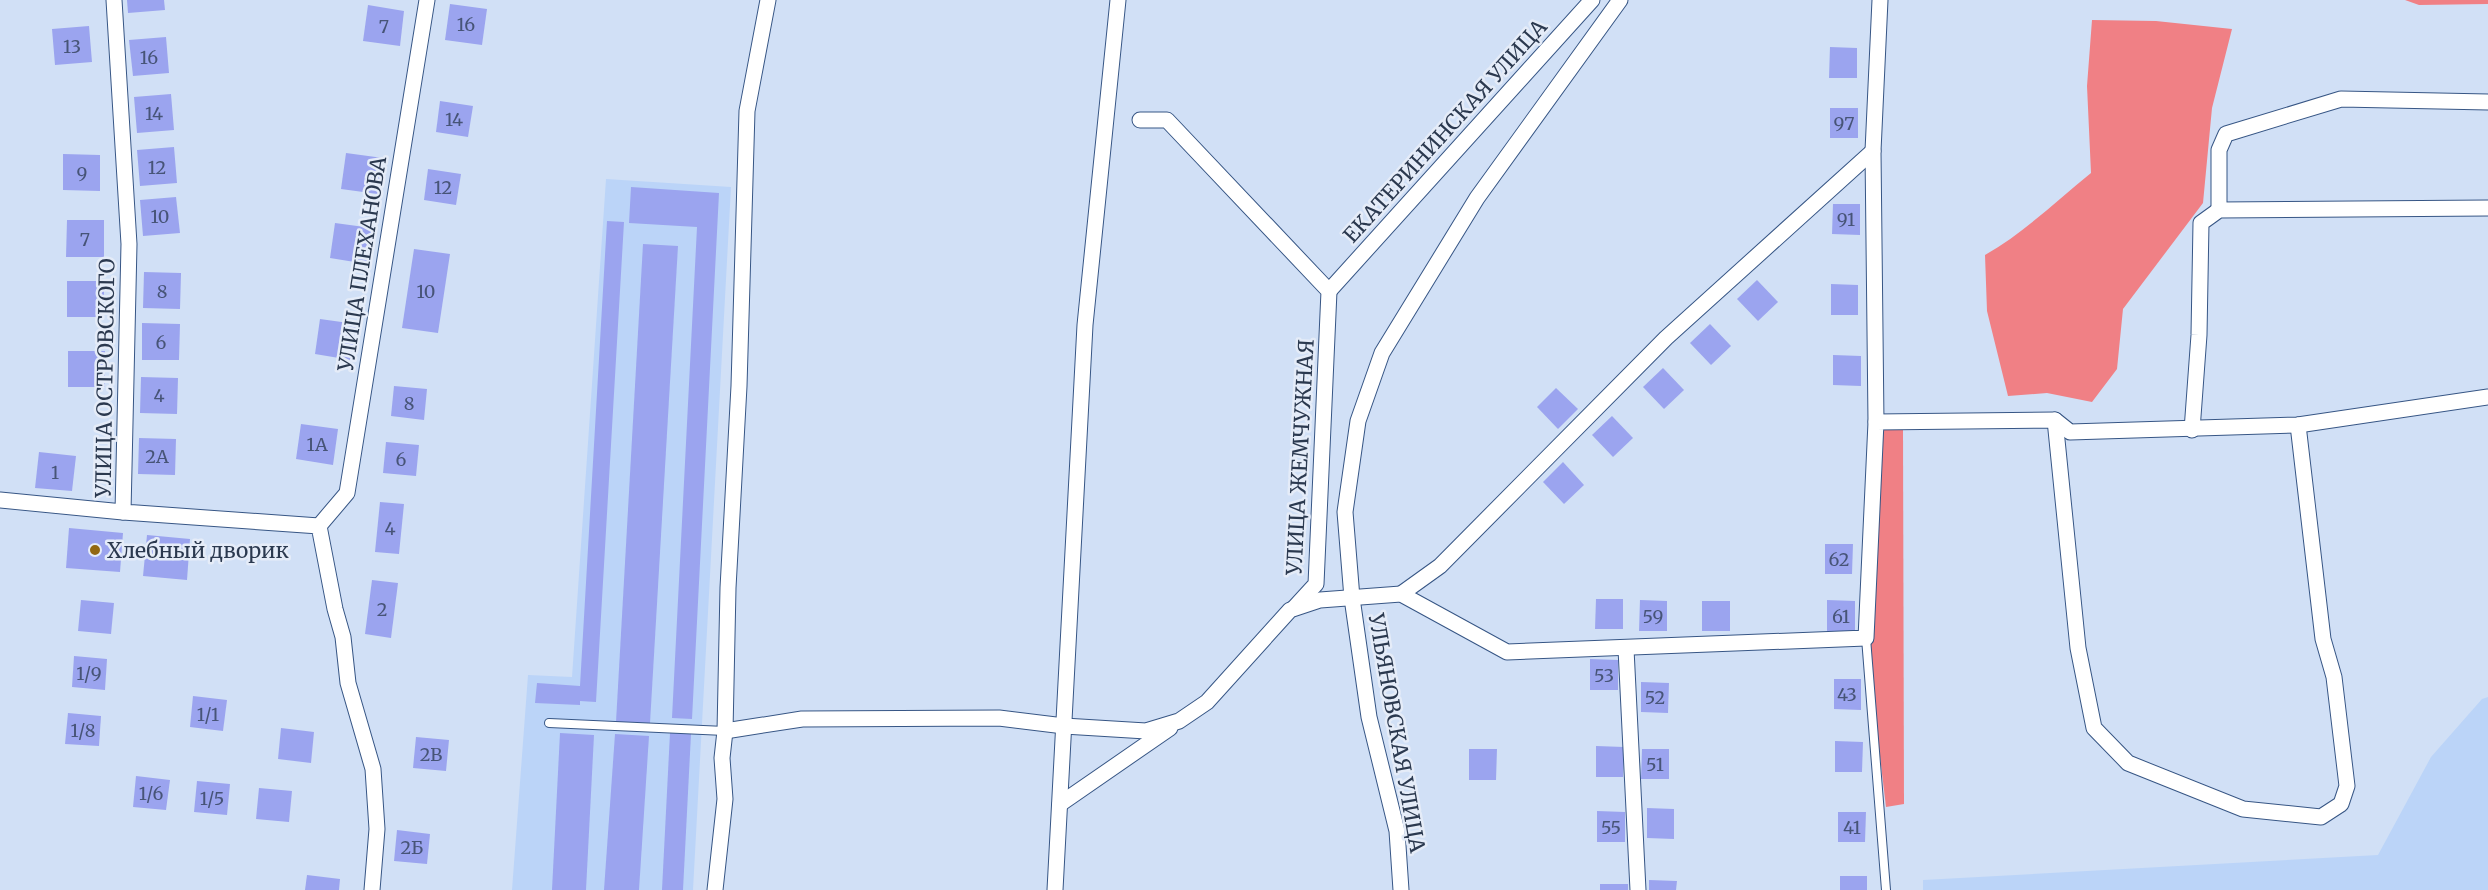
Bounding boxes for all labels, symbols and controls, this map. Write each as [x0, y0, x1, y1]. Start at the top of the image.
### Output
house number: 16 [457, 13, 475, 36]
street label: ЕКАТЕРИНИНСКАЯ УЛИЦА [1337, 14, 1553, 248]
house number: 7 [379, 15, 389, 38]
house number: 13 [63, 35, 81, 58]
house number: 16 [140, 46, 158, 69]
house number: 14 [145, 102, 163, 125]
house number: 14 [445, 108, 463, 131]
house number: 97 [1834, 112, 1854, 135]
street label: УЛИЦА ПЛЕХАНОВА [332, 155, 392, 374]
house number: 12 [148, 156, 166, 179]
house number: 9 [77, 162, 87, 185]
house number: 12 [434, 176, 452, 199]
house number: 10 [151, 205, 169, 228]
house number: 91 [1837, 208, 1855, 231]
house number: 7 [80, 228, 90, 251]
street label: УЛИЦА ОСТРОВСКОГО [89, 258, 121, 499]
house number: 8 [157, 280, 167, 303]
house number: 10 [417, 280, 435, 303]
house number: 6 [156, 331, 167, 354]
street label: УЛИЦА ЖЕМЧУЖНАЯ [1280, 338, 1320, 577]
house number: 4 [153, 384, 165, 407]
house number: 8 [404, 392, 414, 415]
house number: 1А [306, 433, 328, 456]
house number: 2А [145, 445, 169, 468]
house number: 6 [396, 448, 407, 471]
house number: 1 [51, 461, 59, 484]
house number: 4 [384, 517, 396, 540]
place label: Хлебный дворик [107, 537, 289, 564]
marker: Хлебный дворик [88, 543, 102, 557]
house number: 62 [1829, 548, 1849, 571]
house number: 2 [377, 598, 387, 621]
house number: 59 [1643, 605, 1663, 628]
house number: 61 [1832, 605, 1850, 628]
street label: УЛЬЯНОВСКАЯ УЛИЦА [1362, 610, 1431, 855]
house number: 1/9 [76, 662, 102, 685]
house number: 53 [1594, 664, 1614, 687]
house number: 43 [1837, 683, 1857, 706]
house number: 52 [1645, 686, 1665, 709]
house number: 1/1 [197, 703, 219, 726]
house number: 1/8 [71, 719, 95, 742]
house number: 2В [420, 743, 442, 766]
house number: 51 [1646, 753, 1664, 776]
house number: 1/6 [139, 782, 163, 805]
house number: 1/5 [200, 787, 224, 810]
house number: 55 [1601, 816, 1621, 839]
house number: 41 [1843, 816, 1861, 839]
house number: 2Б [401, 836, 423, 859]

